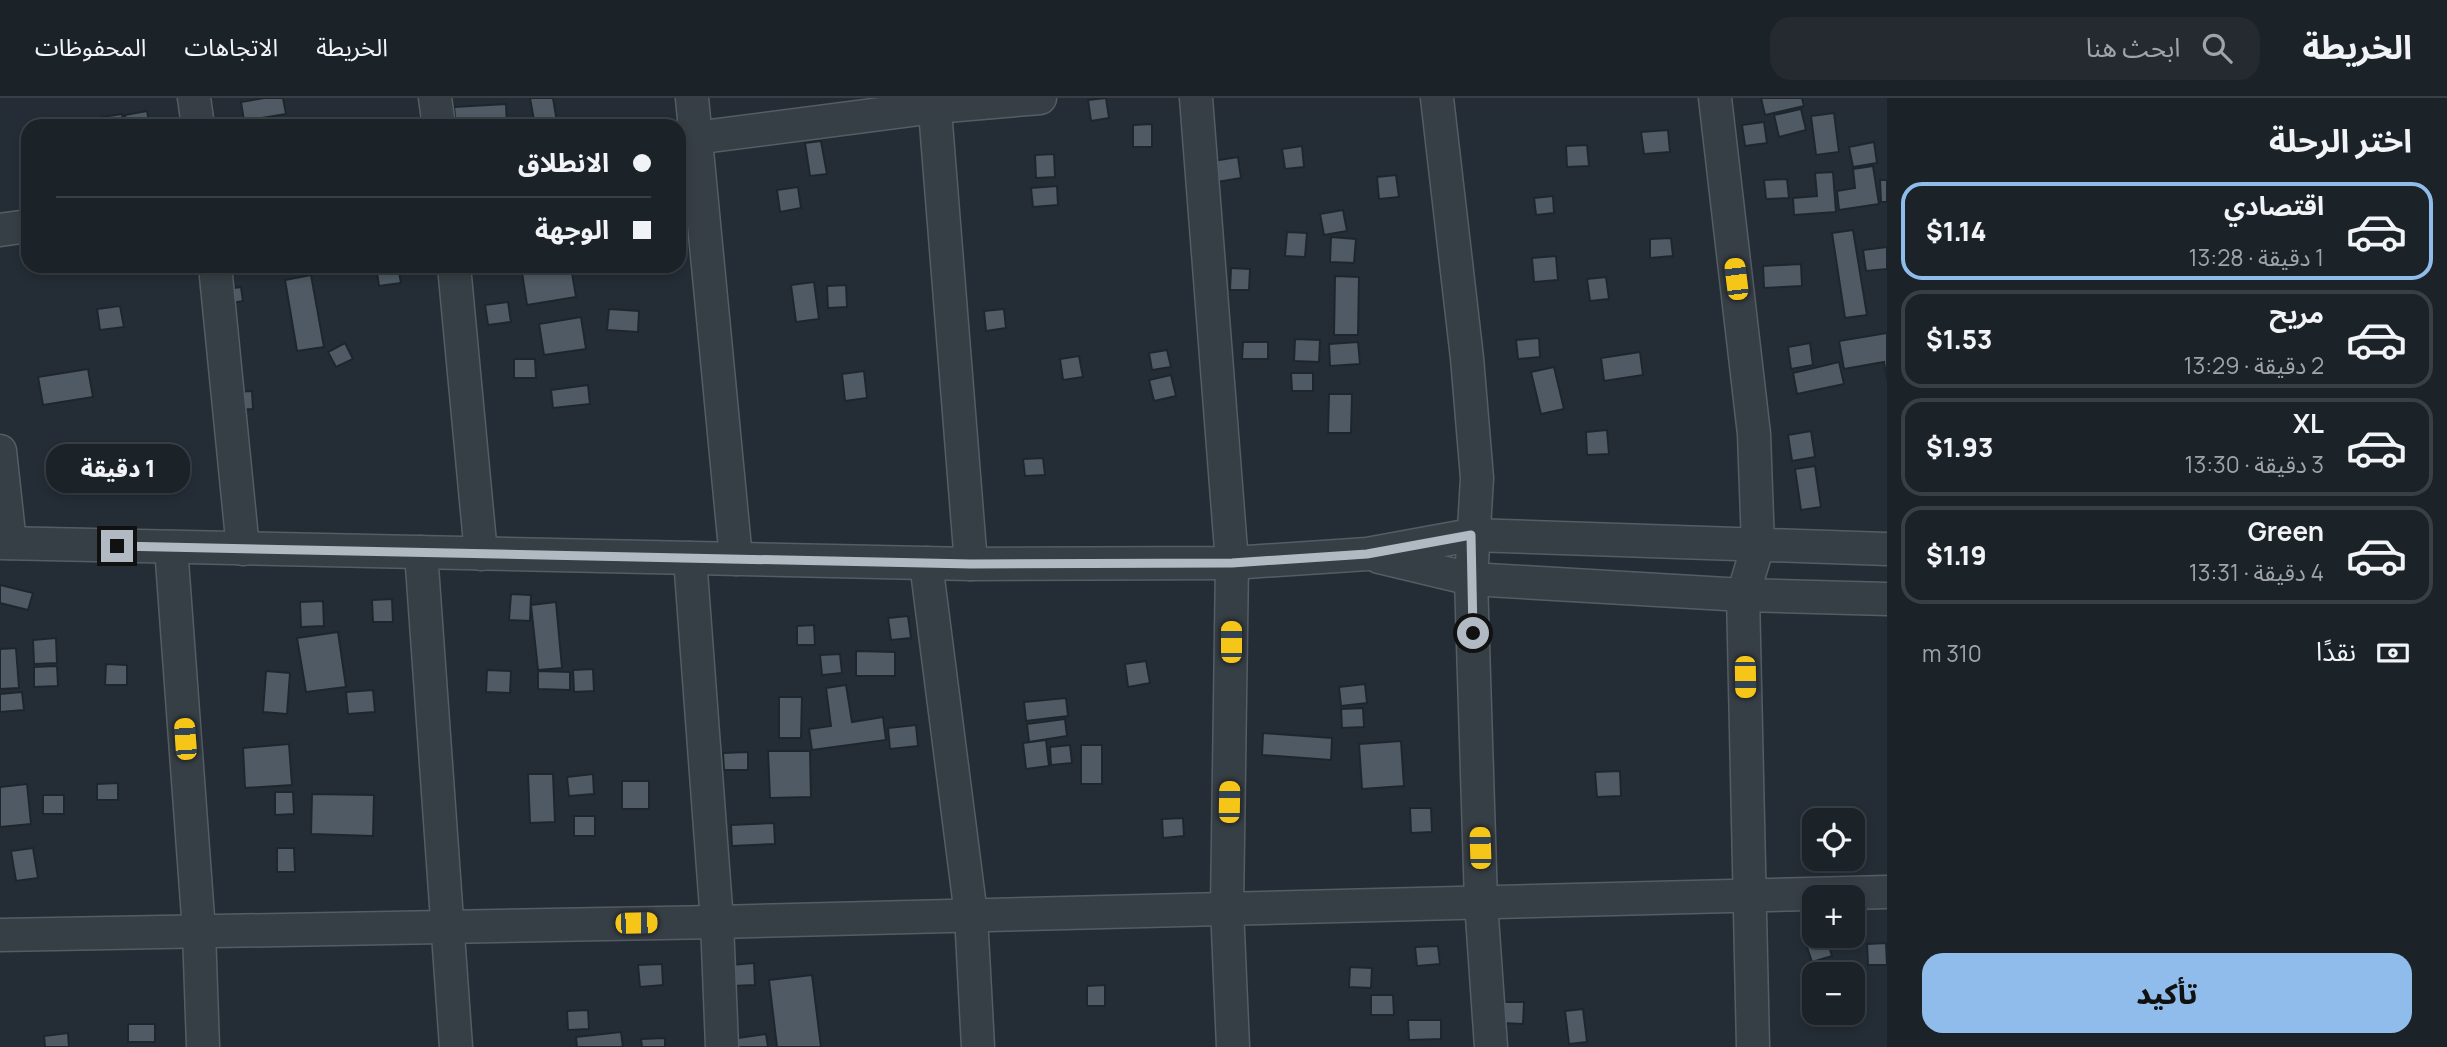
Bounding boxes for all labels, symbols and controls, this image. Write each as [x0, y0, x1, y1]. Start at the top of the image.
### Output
search box [1770, 17, 2260, 80]
text: الخريطة [2302, 24, 2412, 69]
text: ابحث هنا [2086, 29, 2180, 65]
icon: search [2198, 29, 2236, 67]
text: المحفوظات [35, 30, 146, 63]
text: الاتجاهات [184, 30, 278, 63]
text: الخريطة [316, 30, 388, 63]
text: اختر الرحلة [2269, 118, 2412, 162]
text: الانطلاق [518, 144, 609, 180]
text: اقتصادي [2224, 187, 2324, 223]
icon: car [2345, 200, 2408, 263]
text: الوجهة [535, 211, 609, 247]
text: $1.14 [1926, 213, 1986, 249]
text: 1 دقيقة · 13:28 [2189, 241, 2324, 273]
car [1724, 257, 1749, 301]
text: مريح [2269, 295, 2324, 331]
icon: car [2345, 308, 2408, 371]
text: $1.53 [1926, 321, 1992, 357]
text: 2 دقيقة · 13:29 [2184, 349, 2324, 381]
text: XL [2293, 405, 2324, 441]
icon: car [2345, 416, 2408, 479]
text: $1.93 [1926, 429, 1993, 465]
callout: 1 دقيقة [45, 444, 189, 494]
text: 3 دقيقة · 13:30 [2185, 448, 2324, 480]
text: 1 دقيقة [80, 452, 156, 484]
text: Green [2248, 513, 2324, 549]
icon: car [2345, 524, 2408, 587]
route end [101, 530, 133, 562]
text: $1.19 [1926, 537, 1987, 573]
text: 4 دقيقة · 13:31 [2189, 556, 2324, 588]
route start [1457, 617, 1489, 649]
car [1221, 621, 1242, 663]
text: نقدًا [2316, 633, 2356, 669]
icon: cash [2374, 634, 2412, 672]
text: 310 m [1922, 637, 1982, 669]
car [1735, 656, 1756, 698]
car [174, 717, 197, 761]
car [1219, 781, 1240, 823]
map controls [1802, 808, 1865, 1025]
button: locate [1802, 808, 1865, 871]
car [1469, 827, 1492, 869]
button: + [1802, 885, 1865, 948]
car [615, 912, 658, 934]
button: تأكيد [1922, 953, 2412, 1033]
button: − [1802, 962, 1865, 1025]

